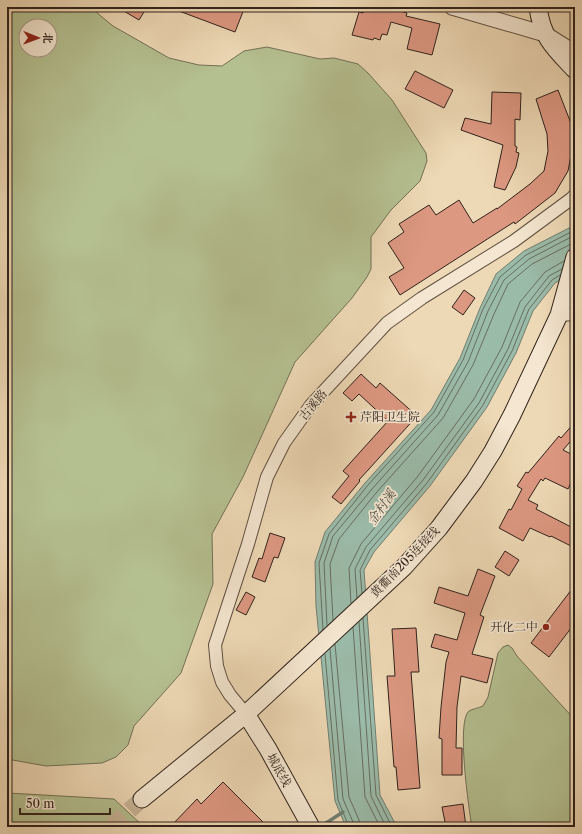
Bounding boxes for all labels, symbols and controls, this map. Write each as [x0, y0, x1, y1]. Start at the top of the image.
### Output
north arrow [18, 18, 58, 58]
text: 北 [41, 33, 55, 44]
street label: 古溪路 [295, 386, 330, 423]
place label: 芹阳卫生院 [360, 409, 420, 424]
marker: 芹阳卫生院 [345, 411, 357, 423]
water label: 金村溪 [363, 485, 400, 528]
street label: 黄衢南205连接线 [367, 523, 442, 600]
place label: 开化二中 [490, 619, 538, 634]
marker: 开化二中 [541, 622, 551, 632]
street label: 城底线 [264, 750, 295, 789]
scale bar [20, 790, 110, 816]
text: 50 m [26, 796, 55, 811]

